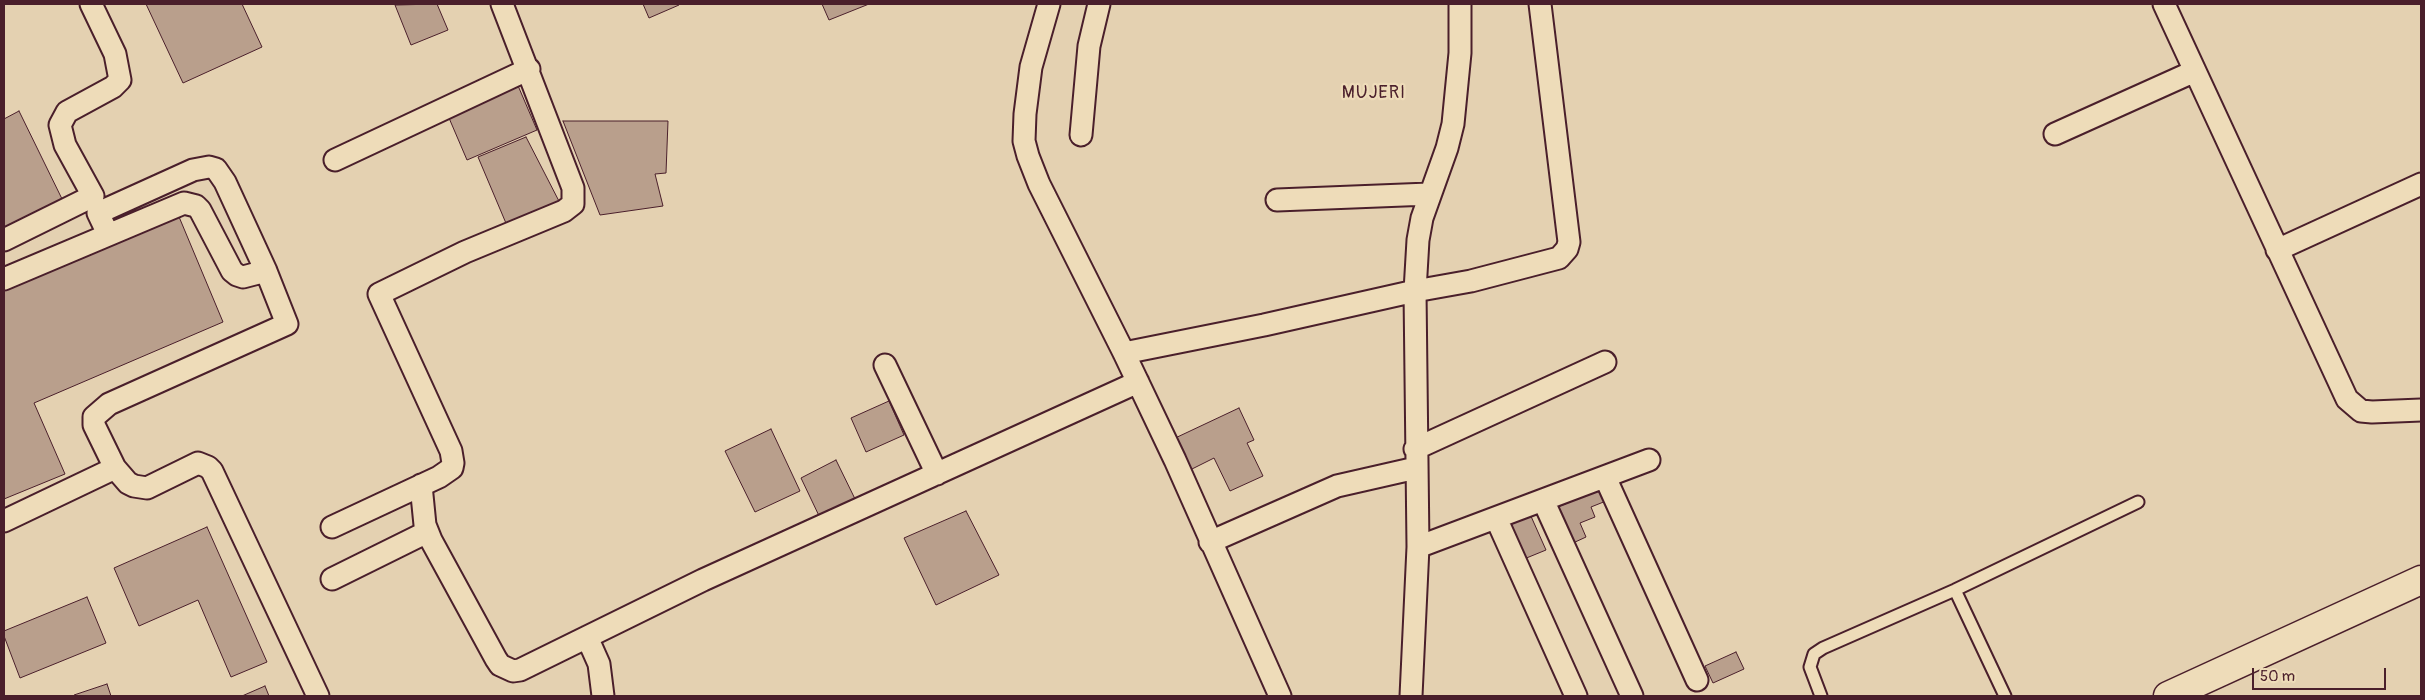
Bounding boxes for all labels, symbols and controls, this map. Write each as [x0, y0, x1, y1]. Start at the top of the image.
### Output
district label: MUJERI [1341, 82, 1407, 104]
scale bar [2255, 658, 2389, 690]
text: 50 m [2260, 667, 2295, 686]

